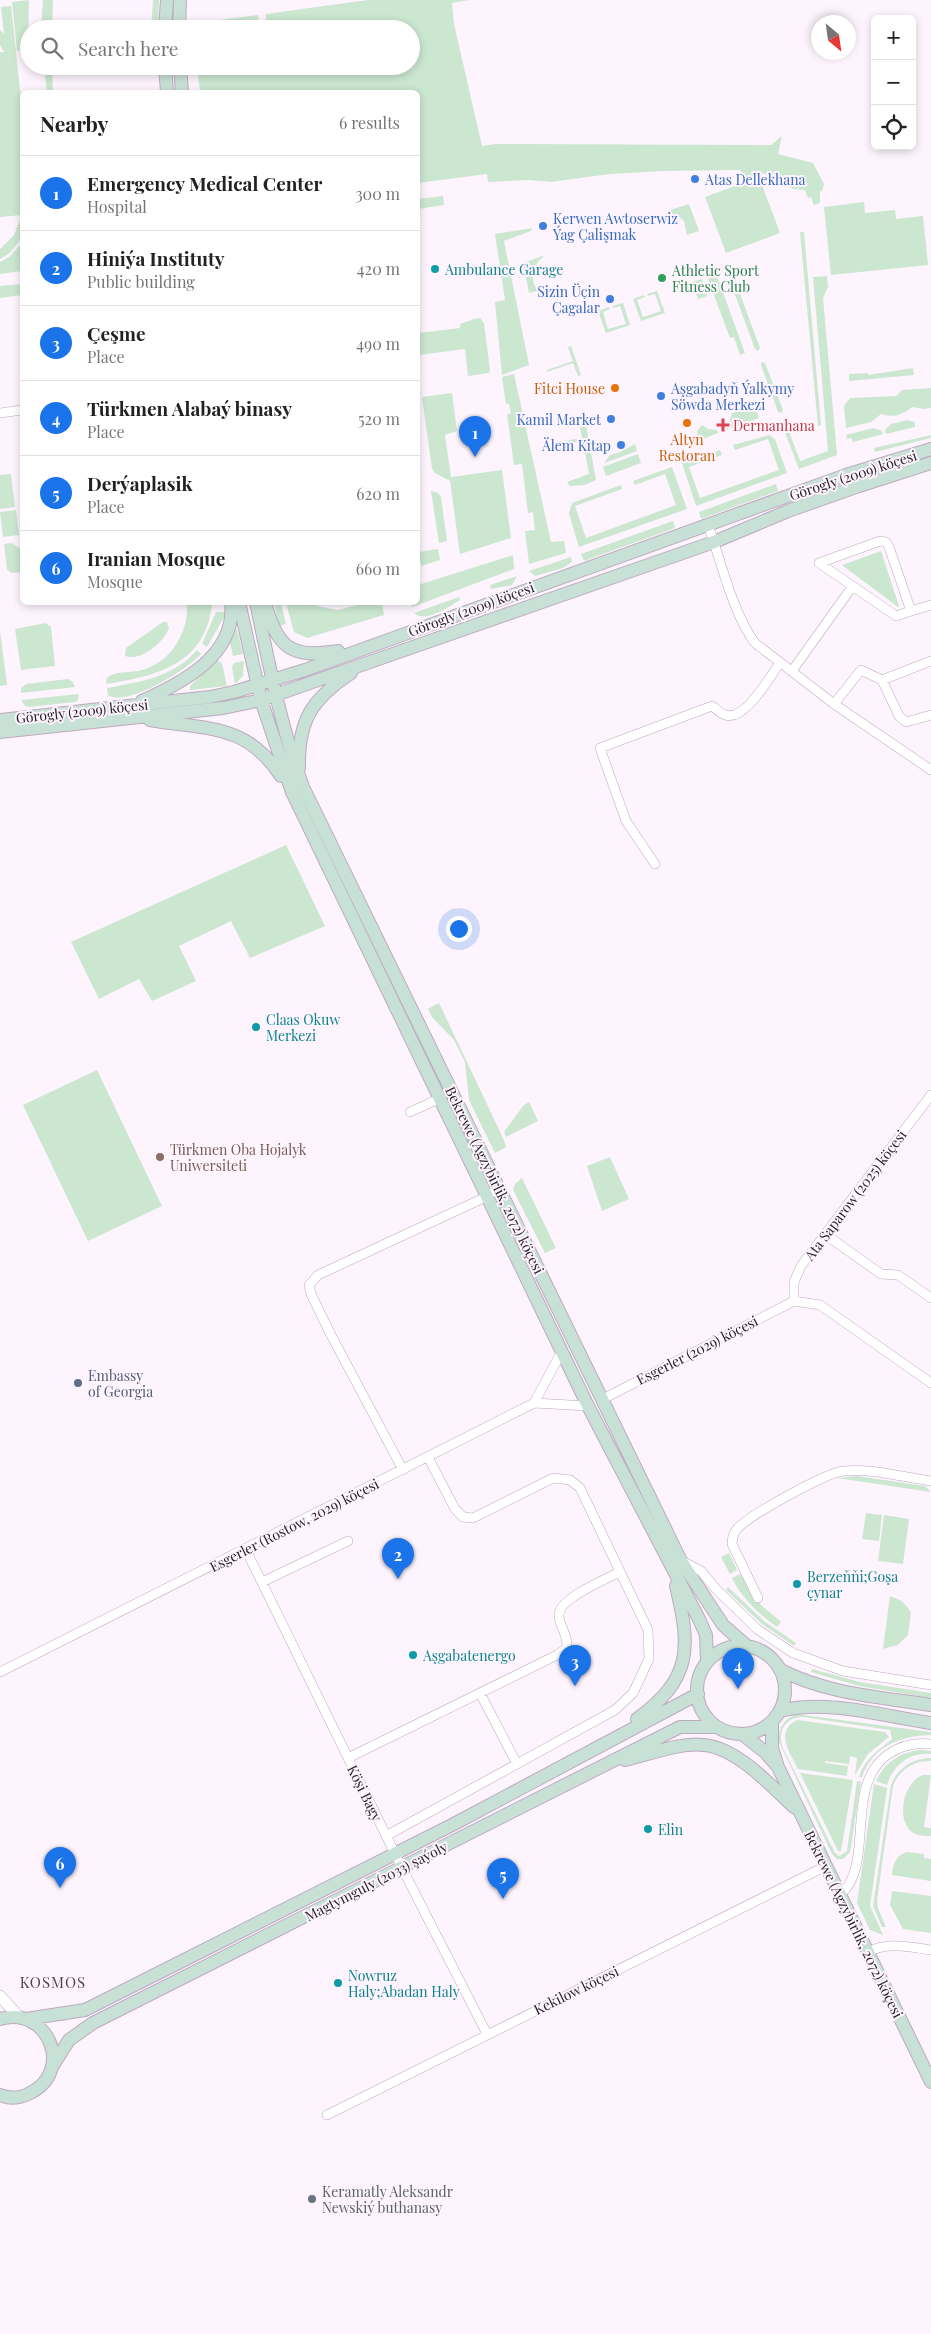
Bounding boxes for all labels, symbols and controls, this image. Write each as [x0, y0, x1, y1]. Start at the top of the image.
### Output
north arrow [811, 15, 856, 60]
map controls [871, 15, 916, 150]
button: + [871, 15, 916, 60]
search box [20, 20, 420, 75]
icon: search [38, 34, 66, 62]
text: Search here [78, 35, 178, 61]
button: − [871, 60, 916, 105]
button: locate [871, 105, 916, 150]
text: Nearby [40, 109, 109, 137]
text: 6 results [339, 112, 400, 133]
text: Emergency Medical Center [87, 170, 322, 196]
place label: Atas Dellekhana [704, 170, 805, 189]
marker: Atas Dellekhana [689, 173, 701, 185]
text: 1 [53, 183, 59, 204]
text: 300 m [355, 183, 400, 204]
text: Hospital [87, 196, 147, 217]
place label: Kerwen Awtoserwiz Ýag Çalişmak [552, 209, 678, 244]
marker: Kerwen Awtoserwiz Ýag Çalişmak [537, 220, 549, 232]
text: Hiniýa Instituty [87, 245, 225, 271]
text: 2 [52, 258, 60, 279]
text: 420 m [357, 258, 400, 279]
place label: Ambulance Garage [444, 260, 563, 279]
place label: Athletic Sport Fitness Club [671, 261, 760, 296]
marker: Ambulance Garage [429, 263, 441, 275]
text: Public building [87, 271, 195, 292]
marker: Athletic Sport Fitness Club [656, 272, 668, 284]
place label: Sizin Üçin Çagalar [537, 282, 601, 317]
marker: Sizin Üçin Çagalar [604, 293, 616, 305]
text: Çeşme [87, 320, 146, 346]
text: 3 [52, 333, 60, 354]
text: 490 m [356, 333, 400, 354]
text: Place [87, 346, 125, 367]
place label: Fitci House [534, 379, 605, 398]
place label: Aşgabadyň Ýalkymy Söwda Merkezi [670, 379, 794, 414]
marker: Fitci House [609, 382, 621, 394]
marker: Aşgabadyň Ýalkymy Söwda Merkezi [655, 390, 667, 402]
text: Türkmen Alabaý binasy [87, 395, 292, 421]
text: 4 [52, 408, 60, 429]
text: 520 m [358, 408, 400, 429]
place label: Kamil Market [516, 410, 602, 429]
marker: Kamil Market [605, 413, 617, 425]
pin: 1 [459, 416, 491, 457]
place label: Dermanhana [733, 416, 815, 435]
marker: Altyn Restoran [681, 417, 693, 429]
marker: Dermanhana [717, 419, 729, 431]
text: Place [87, 421, 125, 442]
place label: Altyn Restoran [659, 430, 716, 465]
place label: Älem Kitap [541, 436, 611, 455]
marker: Älem Kitap [615, 439, 627, 451]
street label: Görogly (2009) köçesi [787, 445, 919, 505]
text: Derýaplasik [87, 470, 193, 496]
text: 5 [52, 483, 60, 504]
text: 620 m [356, 483, 400, 504]
text: Place [87, 496, 125, 517]
text: Iranian Mosque [87, 545, 225, 571]
text: 6 [52, 558, 60, 579]
text: 660 m [356, 558, 400, 579]
text: Mosque [87, 571, 143, 592]
street label: Görogly (2009) köçesi [405, 577, 537, 641]
street label: Görogly (2009) köçesi [15, 695, 149, 727]
your location [446, 916, 472, 942]
place label: Claas Okuw Merkezi [266, 1010, 340, 1045]
marker: Claas Okuw Merkezi [250, 1021, 262, 1033]
street label: Bekrewe (Agzybirlik, 2072) köçesi [441, 1083, 549, 1277]
street label: Ata Saparow (2025) köçesi [799, 1126, 910, 1265]
place label: Türkmen Oba Hojalyk Uniwersiteti [170, 1140, 307, 1175]
marker: Türkmen Oba Hojalyk Uniwersiteti [154, 1151, 166, 1163]
street label: Esgerler (2029) köçesi [633, 1311, 761, 1389]
place label: Embassy of Georgia [88, 1366, 153, 1401]
marker: Embassy of Georgia [72, 1377, 84, 1389]
street label: Esgerler (Rostow, 2029) köçesi [206, 1474, 382, 1576]
pin: 2 [382, 1538, 414, 1579]
place label: Berzeňňi;Goşa çynar [807, 1567, 898, 1602]
marker: Berzeňňi;Goşa çynar [791, 1578, 803, 1590]
pin: 3 [559, 1645, 591, 1686]
place label: Aşgabatenergo [422, 1646, 516, 1665]
pin: 4 [722, 1648, 754, 1689]
marker: Aşgabatenergo [407, 1649, 419, 1661]
street label: Köşi Bagy [343, 1762, 387, 1824]
place label: Elin [658, 1820, 684, 1839]
marker: Elin [642, 1823, 654, 1835]
street label: Bekrewe (Agzybirlik, 2072) köçesi [800, 1827, 908, 2021]
street label: Magtymguly (2033) şaýoly [301, 1837, 451, 1925]
pin: 6 [44, 1847, 76, 1888]
pin: 5 [487, 1858, 519, 1899]
street label: Kekilow köçesi [530, 1961, 622, 2019]
place label: Nowruz Haly;Abadan Haly [348, 1966, 460, 2001]
district label: KOSMOS [20, 1972, 86, 1992]
marker: Nowruz Haly;Abadan Haly [332, 1977, 344, 1989]
place label: Keramatly Aleksandr Newskiý buthanasy [322, 2182, 454, 2217]
marker: Keramatly Aleksandr Newskiý buthanasy [306, 2193, 318, 2205]

